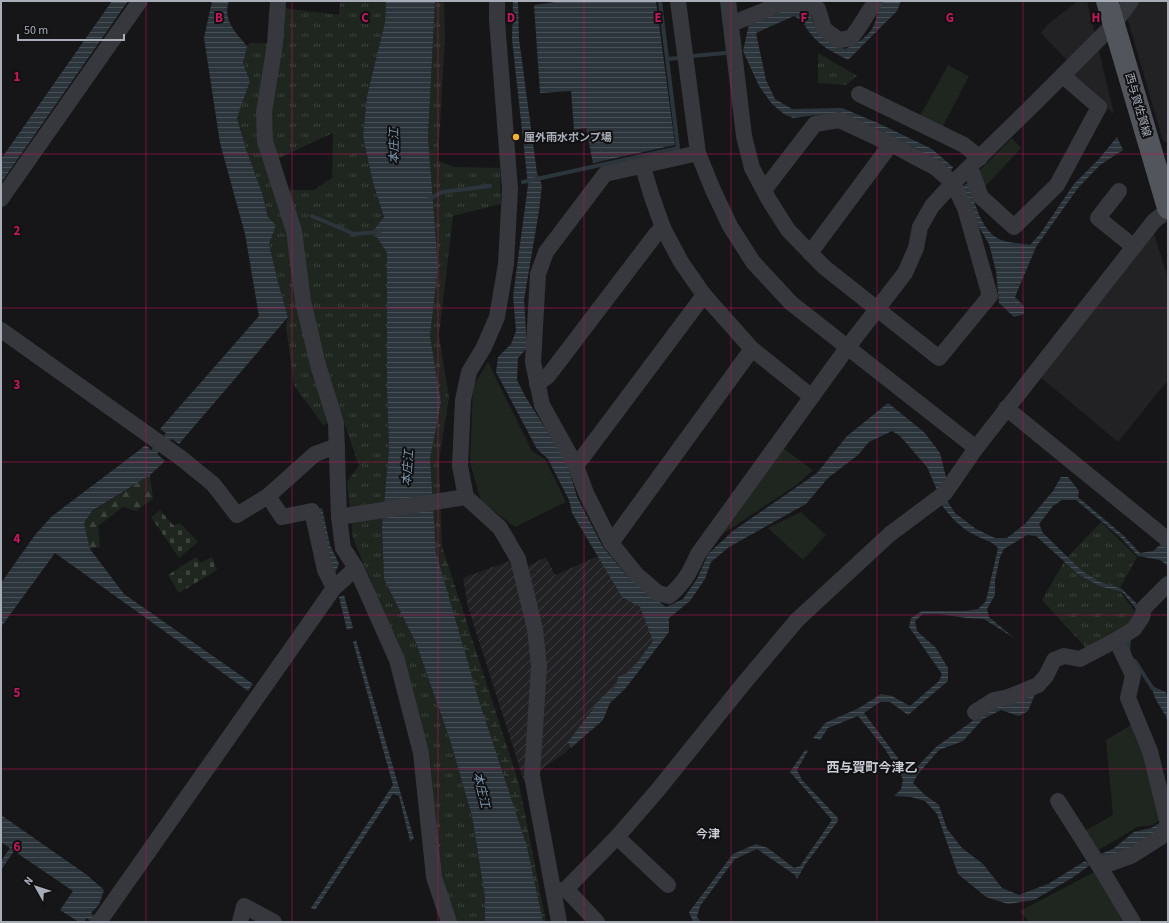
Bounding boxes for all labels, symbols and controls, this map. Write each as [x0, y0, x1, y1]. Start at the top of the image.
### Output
text: B [215, 9, 223, 27]
text: C [361, 9, 369, 27]
text: D [507, 9, 515, 27]
text: E [654, 9, 662, 27]
text: F [801, 9, 808, 27]
text: G [946, 9, 954, 27]
text: H [1092, 9, 1100, 27]
scale bar [18, 16, 124, 42]
text: 50 m [24, 22, 48, 39]
text: 1 [14, 68, 21, 86]
street label: 西与賀佐賀線 [1122, 71, 1154, 139]
water label: 本庄江 [386, 126, 403, 164]
place label: 厘外雨水ポンプ場 [524, 130, 612, 145]
marker: 厘外雨水ポンプ場 [511, 132, 521, 142]
text: 2 [14, 222, 21, 240]
text: 3 [14, 376, 21, 394]
water label: 本庄江 [398, 447, 418, 487]
text: 4 [14, 530, 21, 548]
text: 5 [14, 684, 21, 702]
district label: 西与賀町今津乙 [826, 759, 918, 777]
water label: 本庄江 [469, 771, 494, 811]
district label: 今津 [696, 826, 720, 843]
text: 6 [14, 838, 21, 856]
north arrow [16, 867, 56, 907]
text: N [20, 873, 37, 889]

